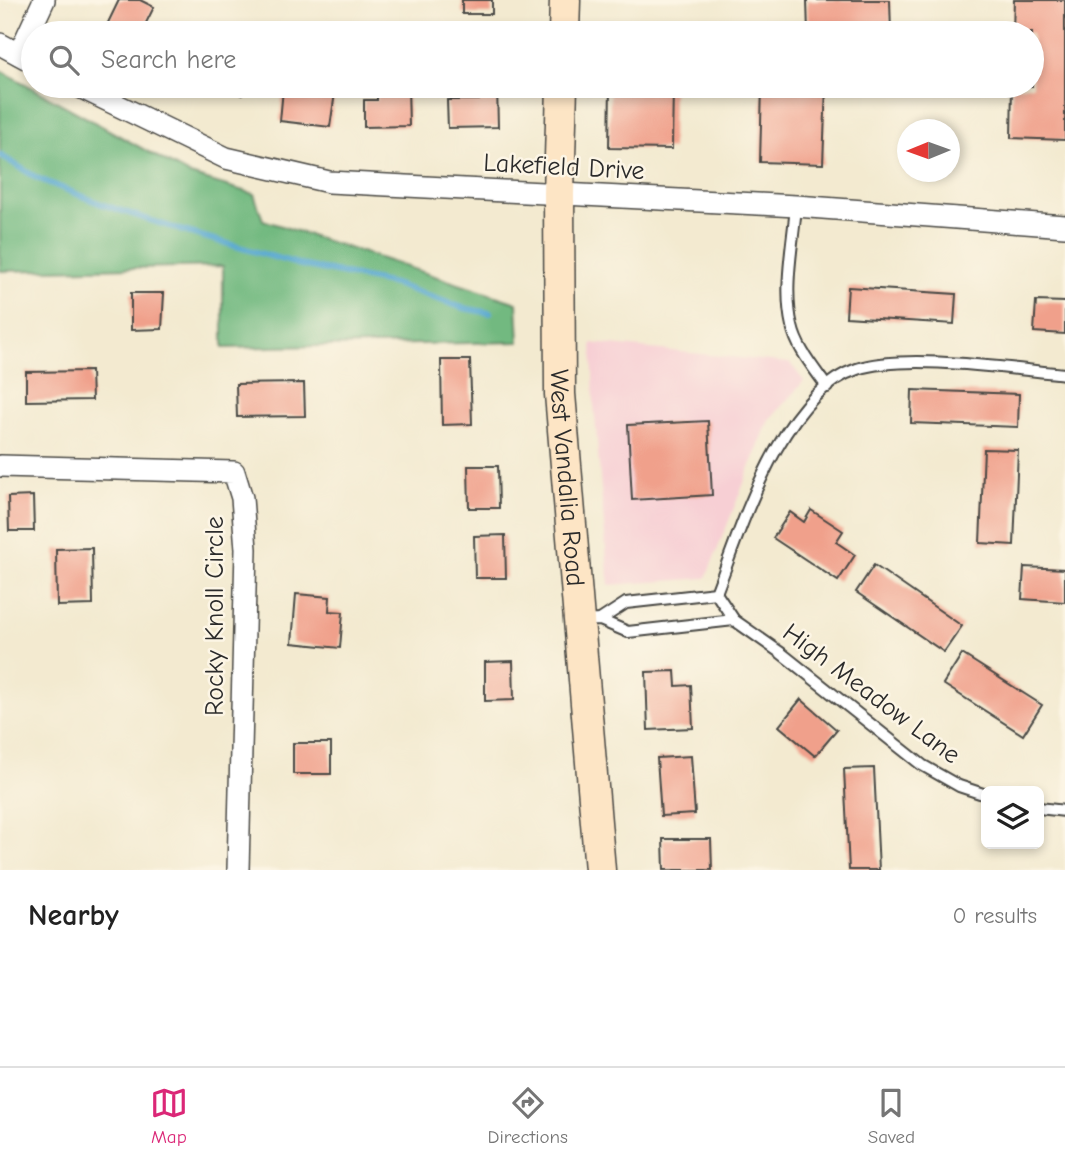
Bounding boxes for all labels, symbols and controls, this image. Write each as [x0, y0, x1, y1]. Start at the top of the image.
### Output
search box [21, 21, 1044, 98]
icon: search [45, 41, 83, 79]
text: Search here [101, 45, 236, 75]
north arrow [897, 119, 960, 182]
street label: Lakefield Drive [483, 148, 645, 186]
street label: West Vandalia Road [544, 369, 590, 588]
street label: Rocky Knoll Circle [200, 516, 230, 716]
street label: High Meadow Lane [777, 617, 966, 770]
map controls [981, 786, 1044, 849]
button: layers [981, 786, 1044, 849]
text: Nearby [28, 898, 119, 933]
text: 0 results [953, 902, 1037, 929]
tab: Map [150, 1084, 188, 1148]
tab: Directions [488, 1084, 568, 1148]
tab: Saved [868, 1084, 915, 1148]

